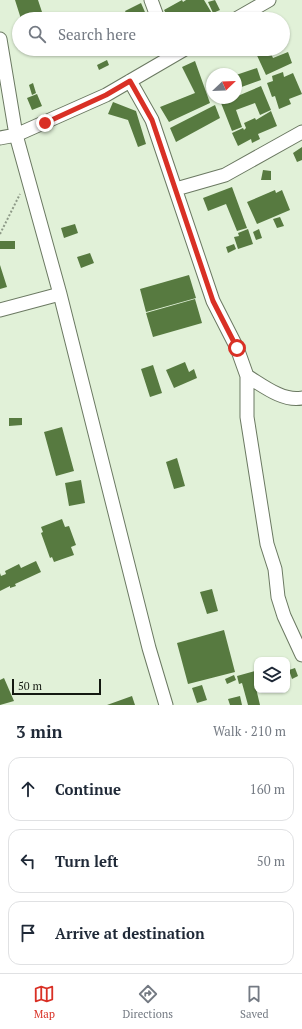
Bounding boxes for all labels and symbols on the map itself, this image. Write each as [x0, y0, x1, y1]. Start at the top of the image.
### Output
north arrow [206, 68, 242, 104]
route end [36, 114, 54, 132]
route start [228, 339, 246, 357]
scale bar [12, 677, 101, 696]

